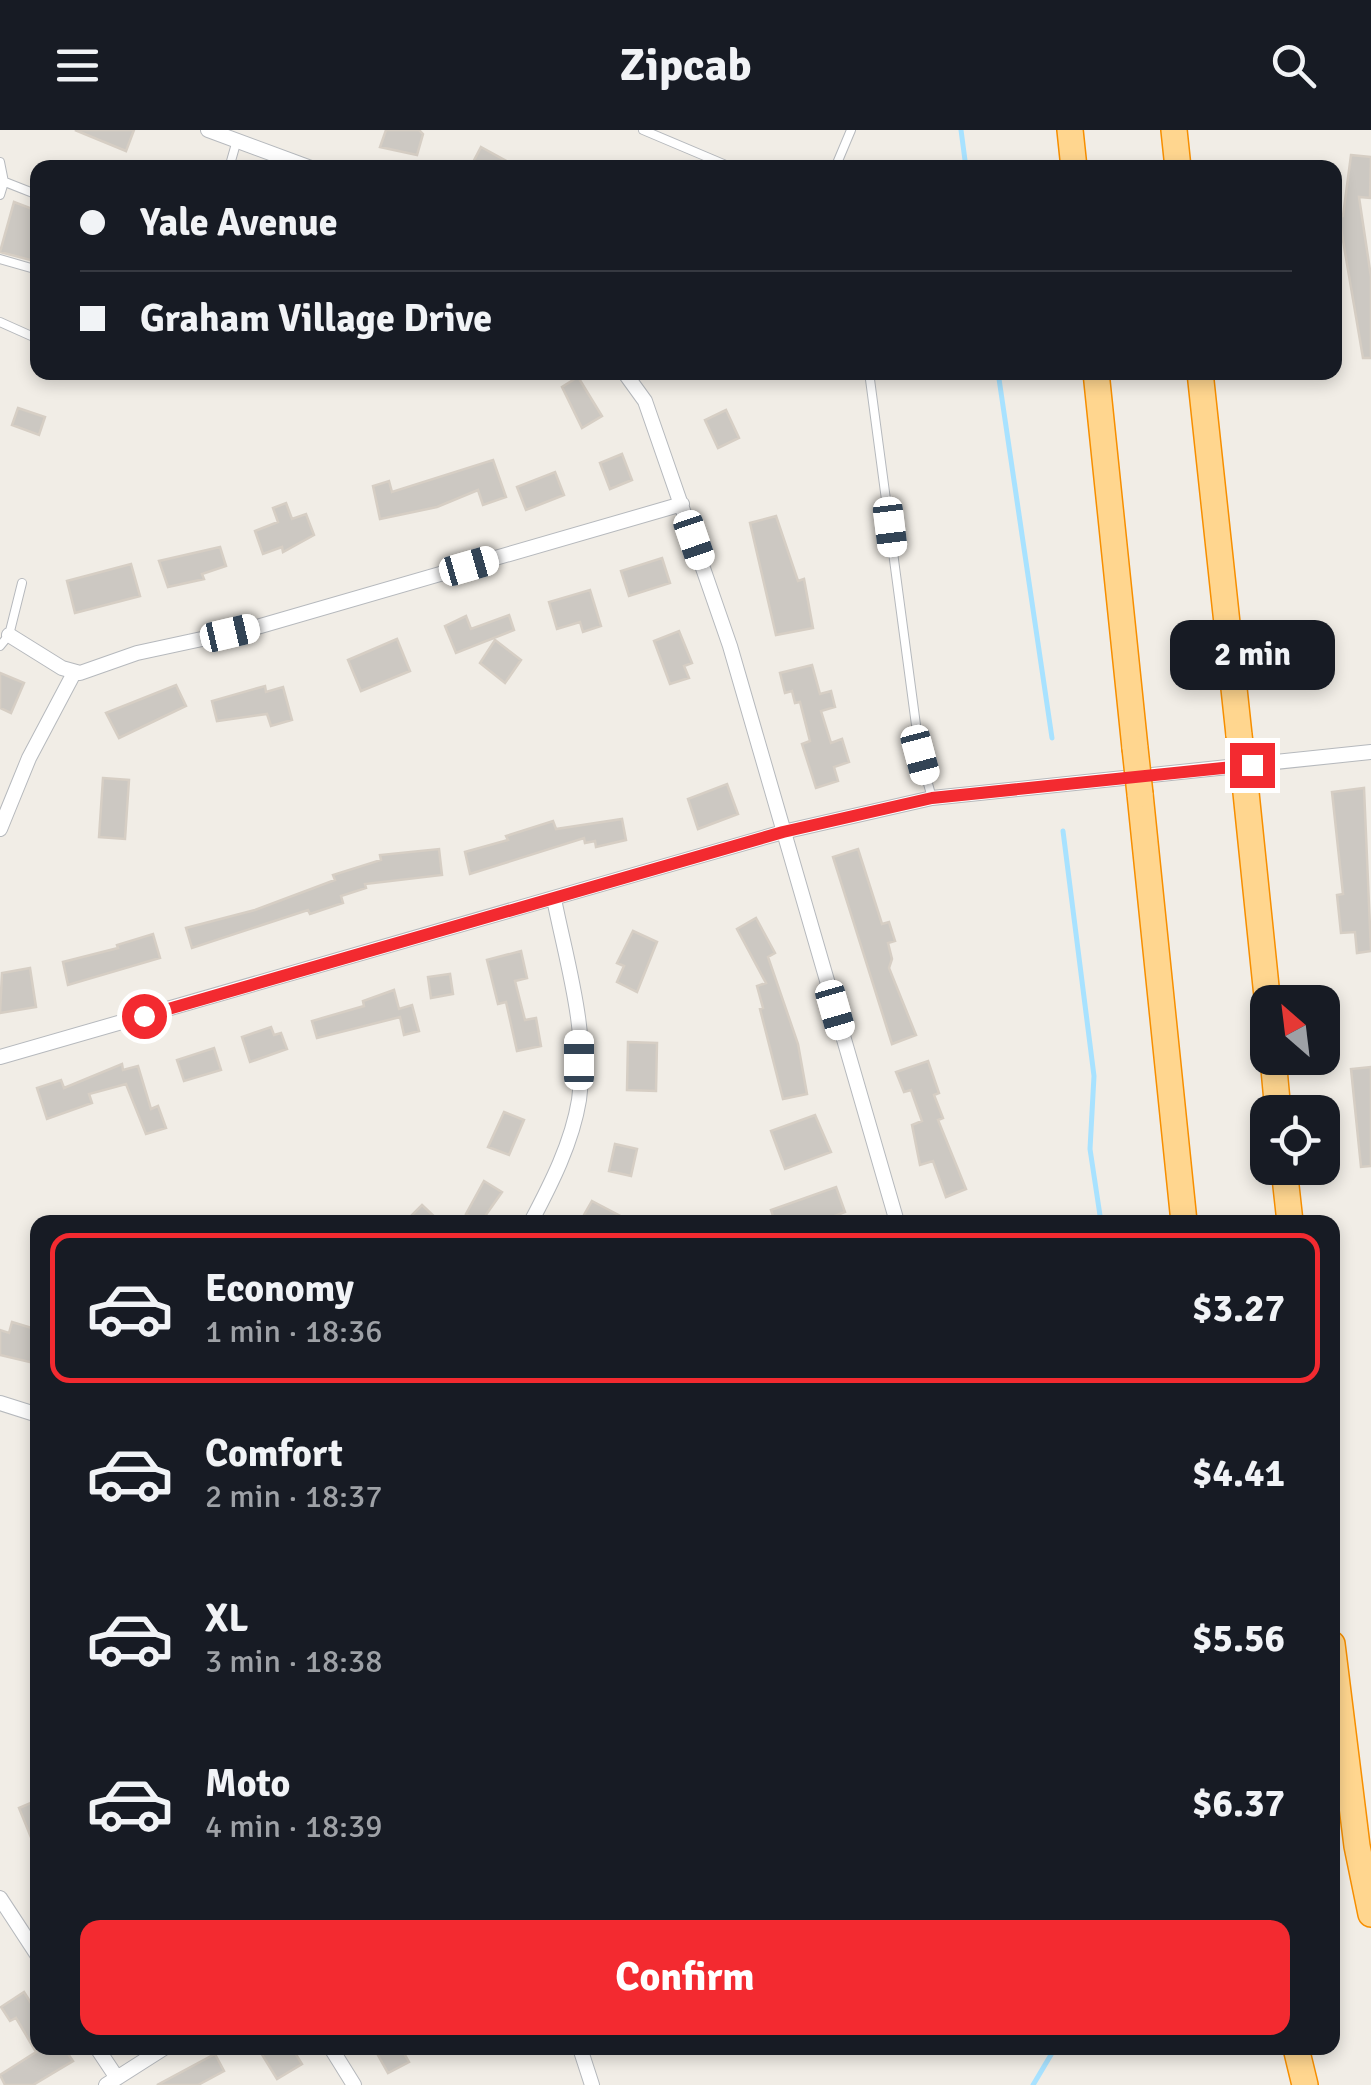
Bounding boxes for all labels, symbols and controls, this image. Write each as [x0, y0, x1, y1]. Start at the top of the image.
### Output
icon: menu [50, 38, 105, 93]
text: Zipcab [619, 38, 752, 93]
icon: search [1266, 38, 1321, 93]
text: Yale Avenue [140, 199, 338, 246]
text: Graham Village Drive [140, 295, 492, 342]
car [871, 495, 909, 559]
car [670, 507, 718, 573]
car [436, 543, 502, 589]
car [197, 612, 263, 654]
callout: 2 min [1170, 620, 1334, 690]
text: 2 min [1214, 635, 1291, 674]
car [898, 722, 942, 788]
route end [1230, 743, 1275, 788]
car [812, 977, 858, 1043]
north arrow [1250, 985, 1340, 1075]
map controls [1250, 985, 1340, 1185]
route start [122, 994, 167, 1039]
car [564, 1030, 594, 1090]
button: locate [1250, 1095, 1340, 1185]
icon: car [85, 1263, 175, 1353]
text: Economy [205, 1265, 354, 1312]
text: $3.27 [1192, 1285, 1285, 1332]
text: 1 min · 18:36 [205, 1312, 383, 1351]
icon: car [85, 1428, 175, 1518]
text: Comfort [205, 1430, 343, 1477]
text: $4.41 [1192, 1450, 1285, 1497]
text: 2 min · 18:37 [205, 1477, 383, 1516]
icon: car [85, 1593, 175, 1683]
text: XL [205, 1595, 248, 1642]
text: $5.56 [1192, 1615, 1285, 1662]
text: 3 min · 18:38 [205, 1642, 383, 1681]
icon: car [85, 1758, 175, 1848]
text: Moto [205, 1760, 290, 1807]
text: $6.37 [1192, 1780, 1285, 1827]
text: 4 min · 18:39 [205, 1807, 383, 1846]
button: Confirm [80, 1920, 1290, 2035]

